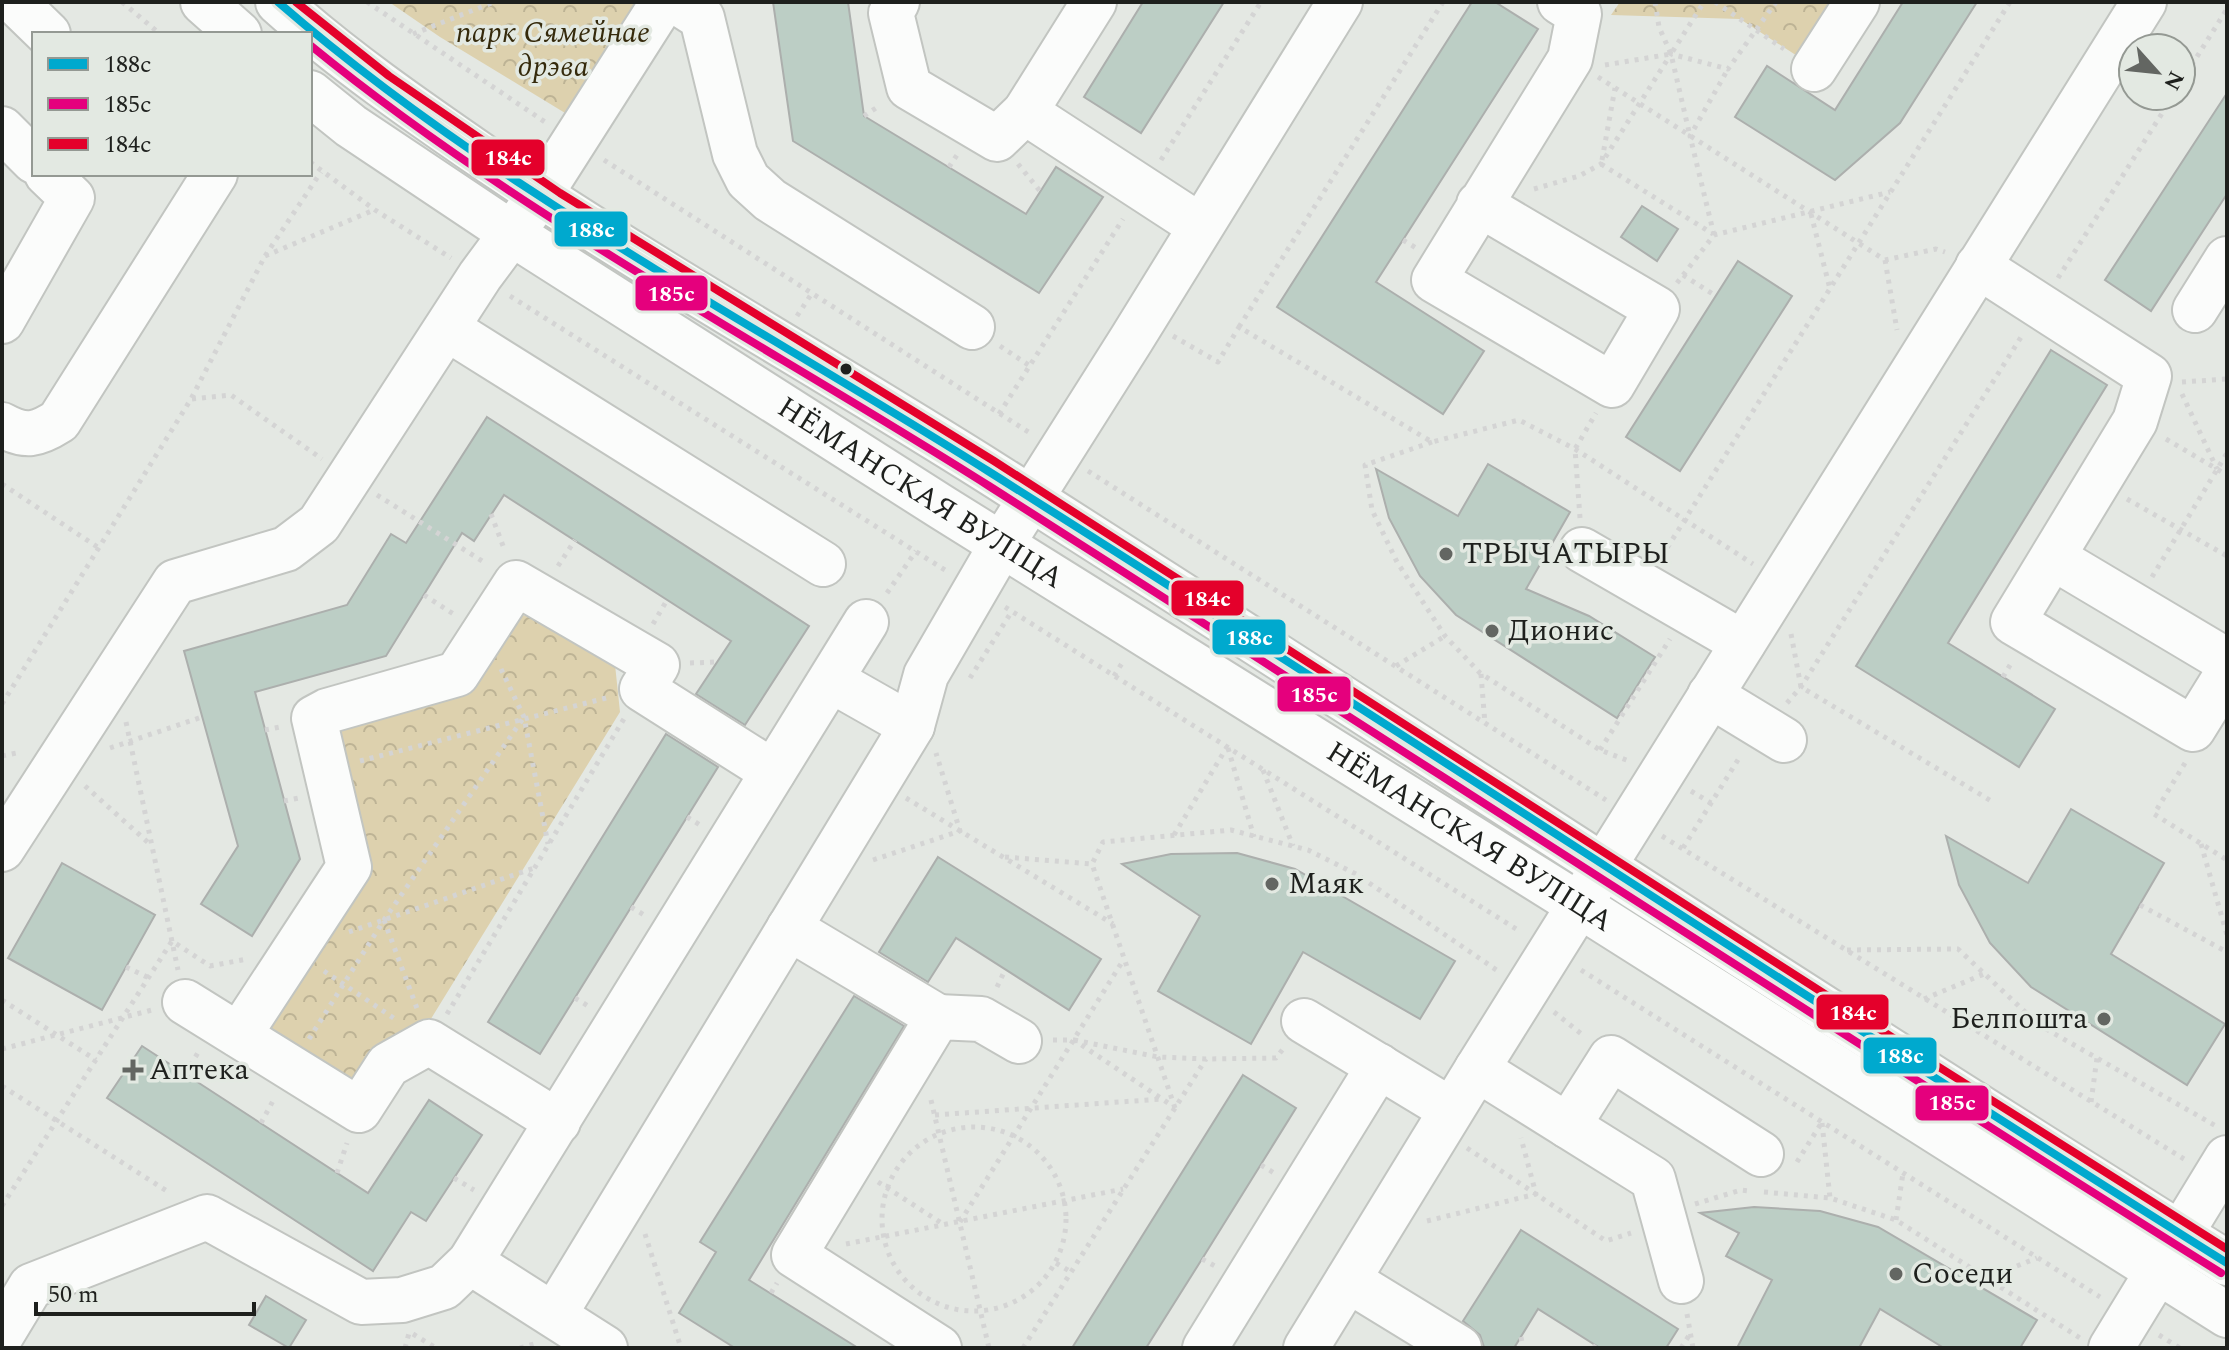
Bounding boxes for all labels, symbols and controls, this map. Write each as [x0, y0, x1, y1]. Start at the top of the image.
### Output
park label: парк Сямейнае дрэва [456, 10, 650, 90]
legend [32, 32, 312, 176]
north arrow [2117, 32, 2197, 112]
text: 188с [104, 47, 151, 83]
text: N [2155, 65, 2192, 96]
text: 185с [104, 87, 151, 123]
text: 184с [104, 127, 151, 163]
line badge: 184с [470, 138, 546, 177]
text: 184с [484, 142, 532, 175]
line badge: 188с [553, 210, 629, 248]
text: 188с [567, 214, 615, 247]
line badge: 185с [634, 274, 709, 312]
text: 185с [647, 278, 695, 311]
unlabelled marker [838, 361, 854, 377]
street label: НЁМАНСКАЯ ВУЛІЦА [768, 385, 1073, 601]
place label: ТРЫЧАТЫРЫ [1462, 531, 1670, 577]
marker: ТРЫЧАТЫРЫ [1437, 545, 1455, 563]
line badge: 184с [1170, 579, 1245, 617]
text: 184с [1183, 583, 1231, 616]
place label: Дионис [1508, 608, 1614, 654]
line badge: 188с [1211, 618, 1287, 656]
text: 188с [1225, 622, 1273, 655]
marker: Дионис [1483, 622, 1501, 640]
line badge: 185с [1276, 675, 1352, 713]
text: 185с [1290, 679, 1338, 712]
street label: НЁМАНСКАЯ ВУЛІЦА [1317, 730, 1622, 944]
place label: Маяк [1288, 861, 1364, 907]
marker: Маяк [1263, 875, 1281, 893]
line badge: 184с [1815, 993, 1890, 1031]
place label: Белпошта [1950, 996, 2088, 1042]
text: 184с [1829, 997, 1877, 1030]
marker: Белпошта [2095, 1010, 2113, 1028]
line badge: 188с [1862, 1036, 1938, 1075]
text: 188с [1876, 1040, 1924, 1073]
place label: Аптека [149, 1047, 250, 1093]
marker: Аптека [124, 1061, 142, 1079]
line badge: 185с [1914, 1084, 1990, 1122]
text: 185с [1928, 1087, 1976, 1120]
place label: Соседи [1912, 1251, 2013, 1297]
marker: Соседи [1887, 1265, 1905, 1283]
scale bar [36, 1266, 254, 1316]
text: 50 m [48, 1277, 99, 1313]

